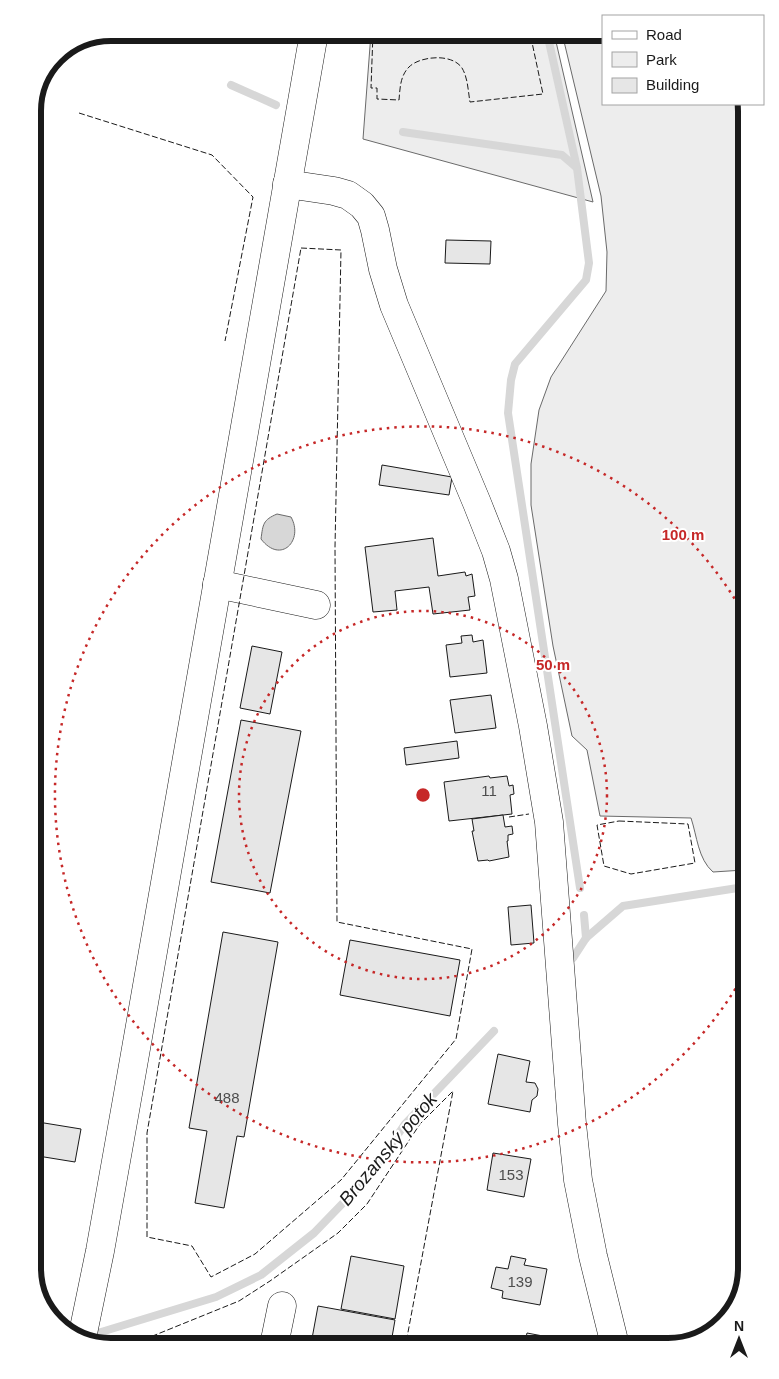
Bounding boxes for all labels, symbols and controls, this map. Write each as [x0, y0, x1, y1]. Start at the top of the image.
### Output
legend [602, 15, 764, 105]
text: Road [646, 26, 682, 43]
text: Park [646, 51, 677, 68]
text: Building [646, 76, 699, 93]
text: 100 m [662, 526, 704, 543]
text: 50 m [536, 656, 570, 673]
house number: 11 [481, 782, 497, 799]
centre of rings [414, 786, 432, 804]
water label: Brozanský potok [335, 1087, 442, 1210]
house number: 488 [214, 1089, 240, 1106]
house number: 153 [498, 1166, 524, 1183]
house number: 139 [507, 1273, 533, 1290]
north arrow [714, 1314, 764, 1364]
text: N [734, 1318, 744, 1334]

